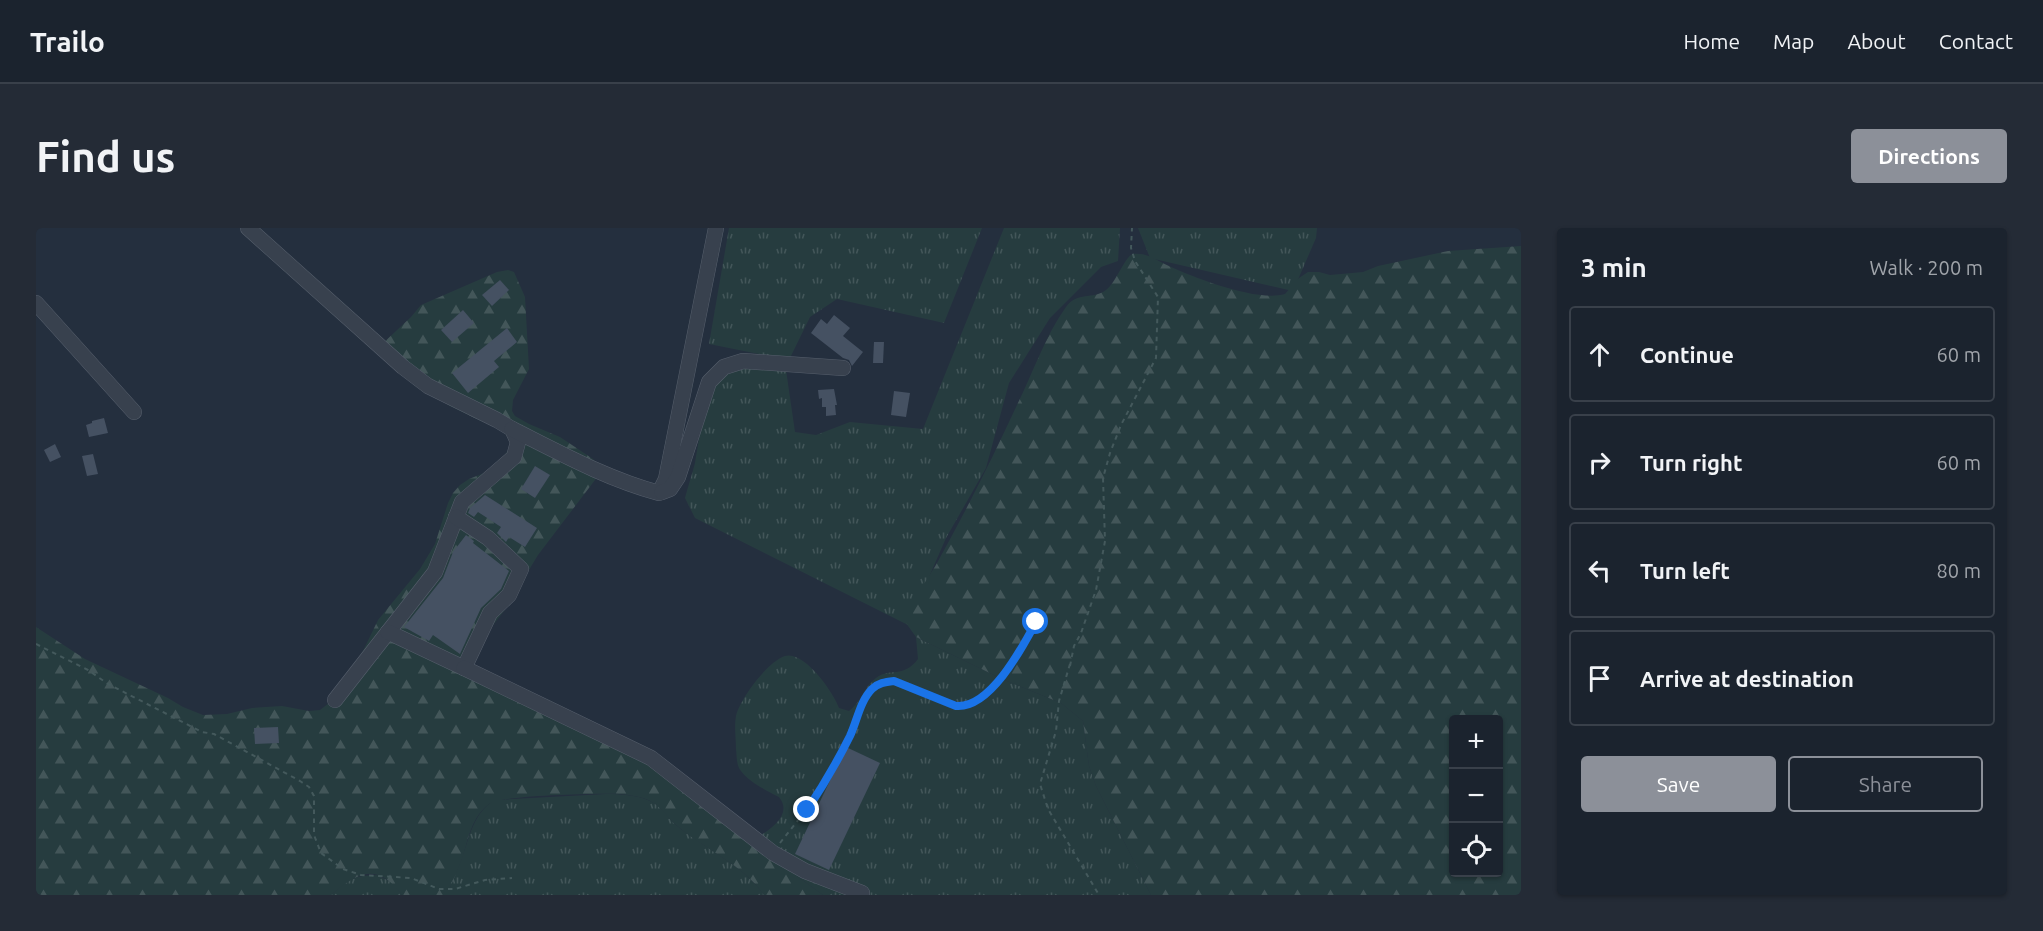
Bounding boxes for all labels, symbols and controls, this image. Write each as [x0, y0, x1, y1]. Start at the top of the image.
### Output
text: Trailo [30, 26, 105, 57]
text: Home [1683, 29, 1740, 53]
text: Map [1773, 29, 1814, 53]
text: About [1847, 29, 1906, 53]
text: Contact [1939, 29, 2013, 53]
button: Directions [1851, 129, 2007, 183]
text: Find us [36, 133, 175, 180]
text: 3 min [1581, 253, 1647, 282]
text: Walk · 200 m [1870, 256, 1983, 279]
icon: ahead [1583, 338, 1616, 371]
text: Continue [1640, 342, 1734, 367]
text: 60 m [1937, 343, 1981, 366]
icon: right [1583, 446, 1616, 479]
text: Turn right [1640, 450, 1742, 475]
text: 60 m [1937, 451, 1981, 474]
icon: left [1583, 554, 1616, 587]
text: Turn left [1640, 558, 1730, 583]
text: 80 m [1937, 559, 1981, 582]
route start [1022, 608, 1048, 634]
icon: arrive [1583, 662, 1616, 695]
text: Arrive at destination [1640, 666, 1854, 691]
map controls [1449, 715, 1503, 877]
button: + [1449, 715, 1503, 769]
button: Save [1581, 756, 1776, 812]
button: Share [1788, 756, 1983, 812]
button: − [1449, 769, 1503, 823]
route end [793, 796, 819, 822]
button: locate [1449, 823, 1503, 877]

